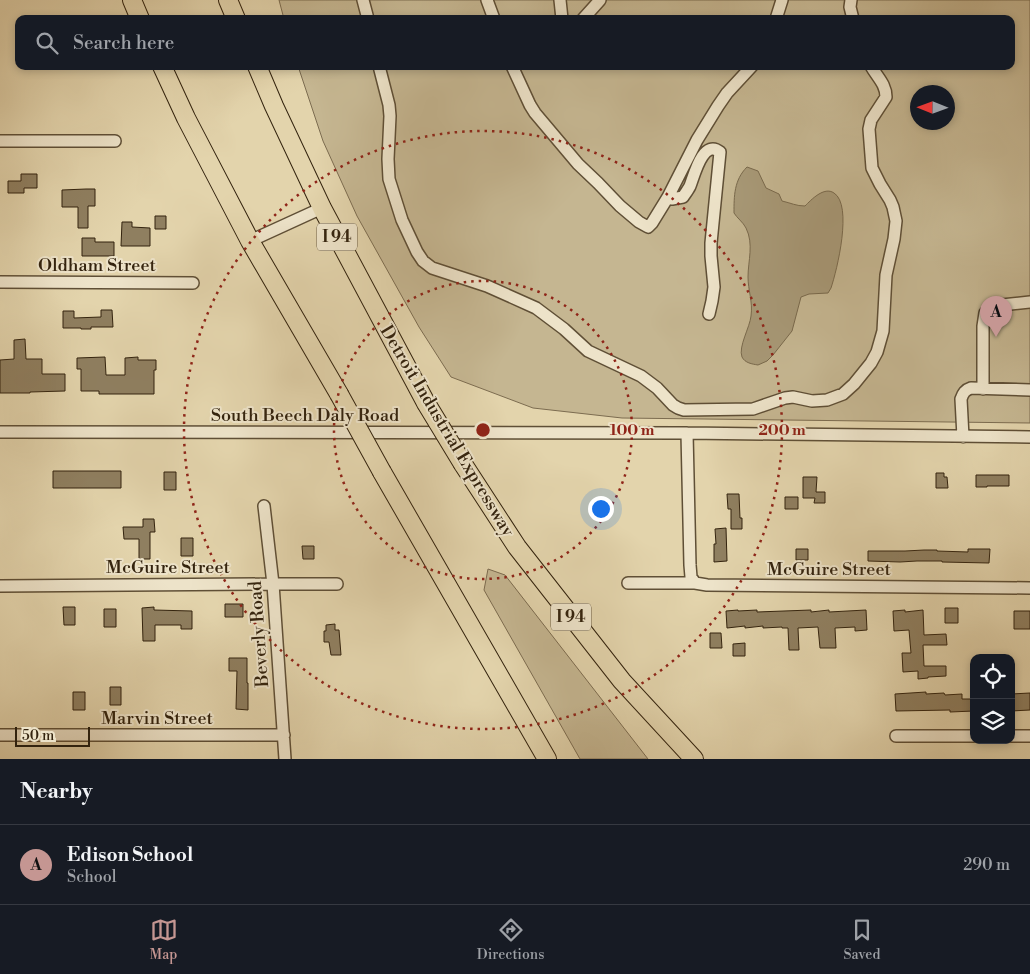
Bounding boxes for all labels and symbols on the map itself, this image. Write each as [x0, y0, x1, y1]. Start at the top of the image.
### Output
north arrow [910, 85, 955, 130]
road number: I 94 [317, 223, 357, 250]
street label: Oldham Street [38, 254, 157, 277]
pin: A [980, 296, 1012, 337]
street label: Detroit Industrial Expressway [375, 321, 519, 541]
street label: South Beech Daly Road [211, 404, 400, 427]
centre of rings [474, 421, 492, 439]
text: 100 m [610, 421, 655, 440]
text: 200 m [758, 421, 806, 440]
your location [588, 496, 614, 522]
street label: McGuire Street [106, 556, 231, 579]
street label: McGuire Street [767, 558, 892, 581]
street label: Beverly Road [244, 579, 274, 689]
road number: I 94 [551, 604, 591, 630]
street label: Marvin Street [101, 707, 213, 730]
scale bar [15, 724, 90, 747]

